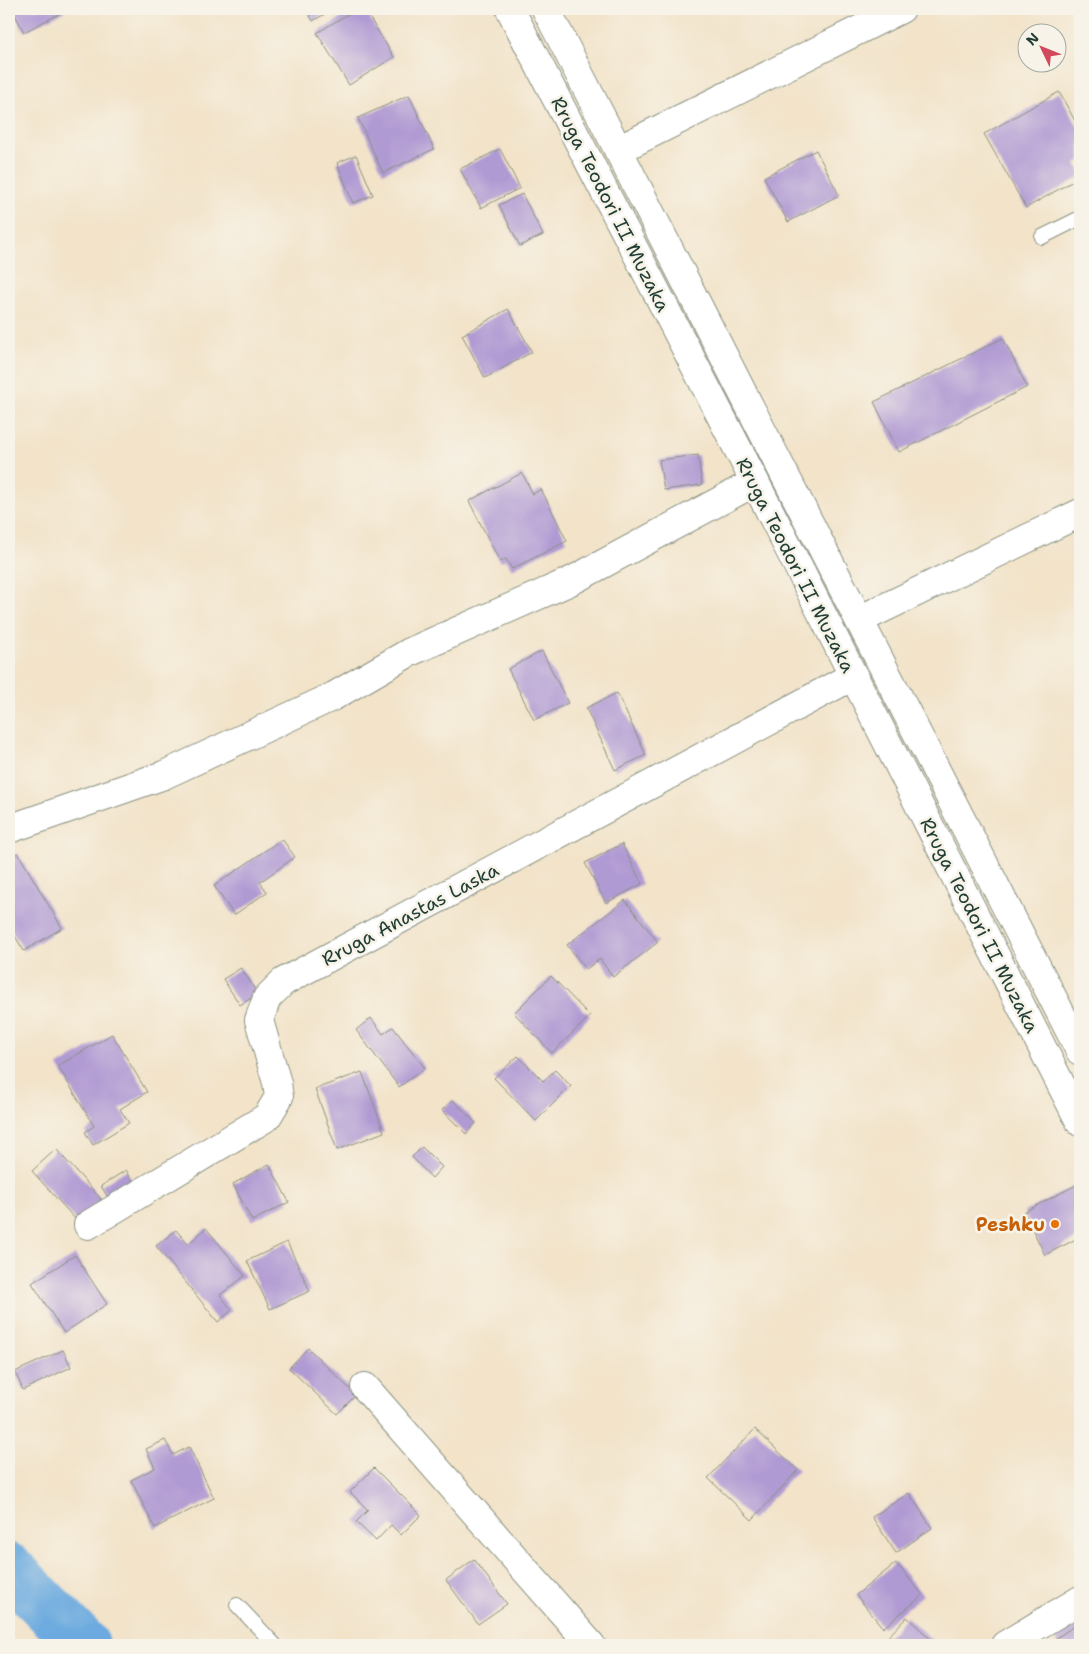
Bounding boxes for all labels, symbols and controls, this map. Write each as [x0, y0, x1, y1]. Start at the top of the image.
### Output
north arrow [1016, 22, 1066, 72]
text: N [1022, 29, 1043, 49]
street label: Rruga Teodori II Muzaka [545, 92, 676, 316]
street label: Rruga Teodori II Muzaka [730, 453, 861, 677]
street label: Rruga Teodori II Muzaka [914, 813, 1045, 1037]
street label: Rruga Anastas Laska [317, 857, 503, 972]
place label: Peshku [976, 1212, 1045, 1237]
marker: Peshku [1049, 1218, 1061, 1230]

